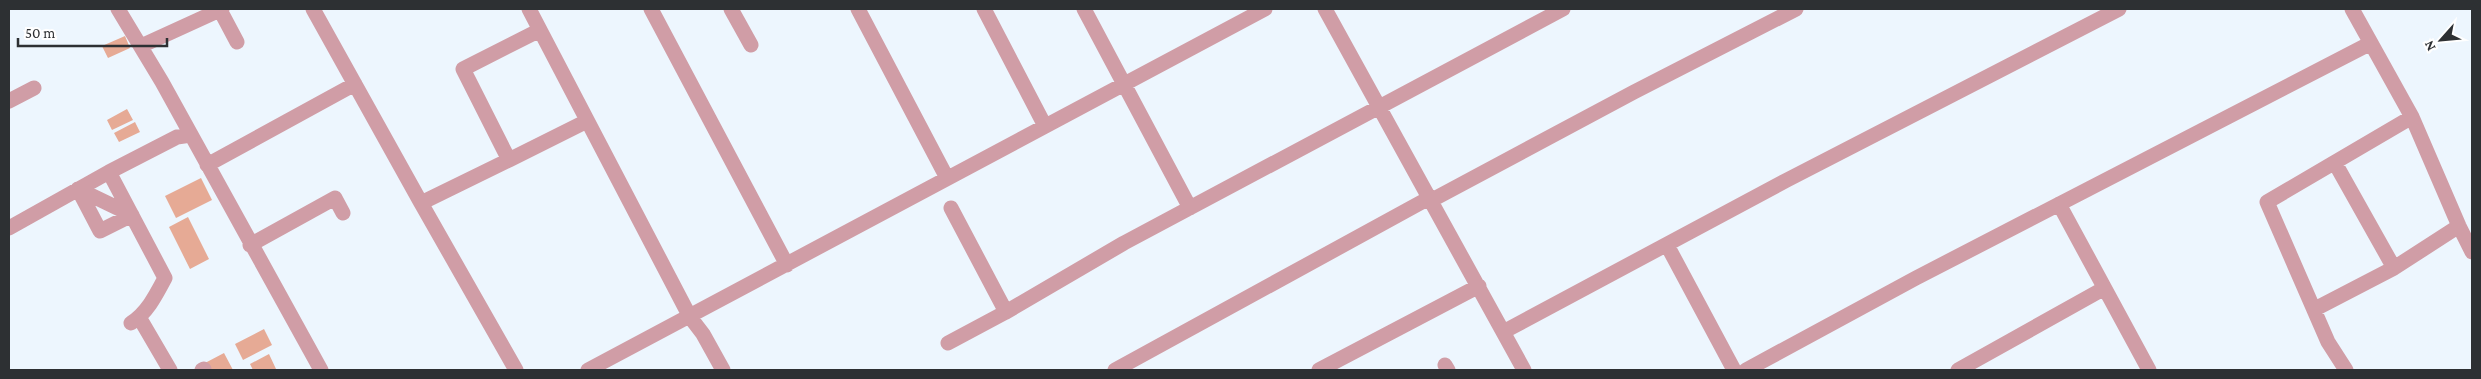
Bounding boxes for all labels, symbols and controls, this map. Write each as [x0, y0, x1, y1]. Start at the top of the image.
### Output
scale bar [18, 15, 166, 47]
north arrow [2416, 15, 2466, 65]
text: 50 m [25, 25, 55, 41]
text: N [2420, 38, 2439, 54]

